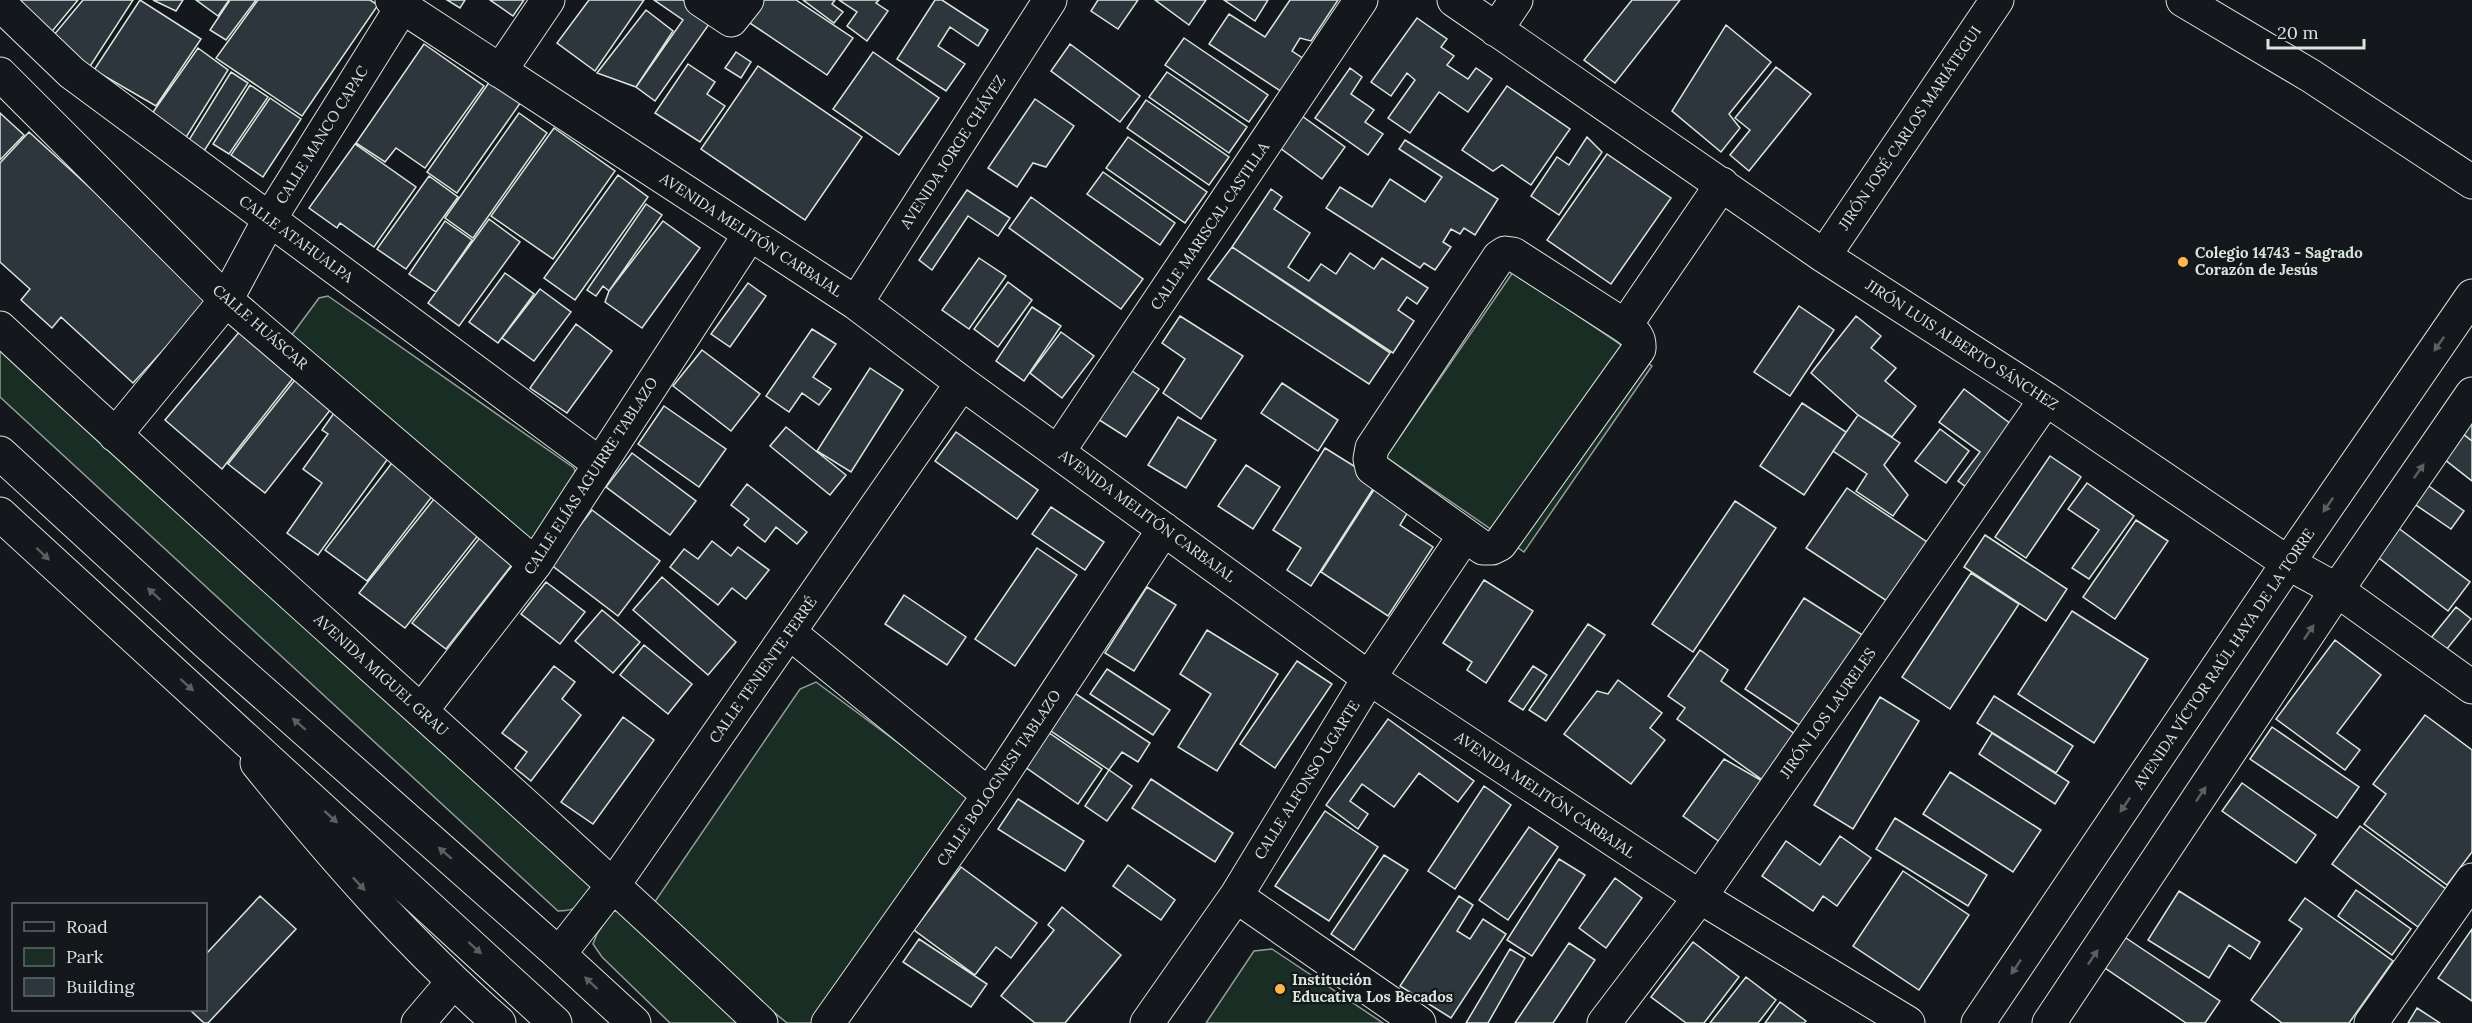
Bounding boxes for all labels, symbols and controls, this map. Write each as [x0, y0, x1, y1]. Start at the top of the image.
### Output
scale bar [2268, 12, 2364, 50]
text: 20 m [2277, 21, 2319, 44]
street label: JIRÓN JOSÉ CARLOS MARIÁTEGUI [1834, 22, 1985, 234]
street label: CALLE MANCO CAPAC [271, 62, 372, 207]
street label: AVENIDA JORGE CHÁVEZ [895, 71, 1009, 233]
street label: CALLE MARISCAL CASTILLA [1146, 138, 1273, 313]
street label: AVENIDA MELITÓN CARBAJAL [656, 168, 846, 301]
street label: CALLE ATAHUALPA [235, 191, 358, 287]
place label: Colegio 14743 - Sagrado Corazón de Jesús [2195, 243, 2363, 279]
marker: Colegio 14743 - Sagrado Corazón de Jesús [2176, 255, 2190, 269]
street label: JIRÓN LUIS ALBERTO SÁNCHEZ [1862, 275, 2062, 414]
street label: CALLE HUÁSCAR [209, 280, 312, 374]
one-way arrow [2433, 336, 2445, 352]
street label: CALLE ELÍAS AGUIRRE TABLAZO [520, 373, 662, 578]
street label: AVENIDA MELITÓN CARBAJAL [1055, 445, 1240, 586]
one-way arrow [2413, 463, 2425, 479]
one-way arrow [2322, 496, 2334, 512]
street label: AVENIDA VÍCTOR RAÚL HAYA DE LA TORRE [2128, 525, 2318, 794]
one-way arrow [35, 547, 50, 560]
one-way arrow [147, 588, 162, 601]
street label: CALLE TENIENTE FERRÉ [705, 593, 821, 747]
street label: AVENIDA MIGUEL GRAU [310, 609, 452, 740]
one-way arrow [2303, 623, 2314, 640]
street label: JIRÓN LOS LAURELES [1775, 644, 1880, 782]
one-way arrow [179, 678, 194, 691]
street label: CALLE BOLOGNESI TABLAZO [932, 686, 1065, 870]
street label: CALLE ALFONSO UGARTE [1250, 697, 1363, 863]
one-way arrow [292, 718, 307, 731]
street label: AVENIDA MELITÓN CARBAJAL [1451, 726, 1639, 862]
one-way arrow [2195, 786, 2206, 802]
one-way arrow [2119, 797, 2130, 814]
one-way arrow [323, 810, 338, 823]
one-way arrow [438, 847, 453, 860]
one-way arrow [352, 876, 366, 891]
legend [12, 903, 207, 1011]
text: Road [66, 915, 108, 938]
one-way arrow [467, 941, 482, 954]
text: Park [66, 945, 104, 968]
one-way arrow [2087, 949, 2099, 965]
one-way arrow [2010, 959, 2021, 975]
place label: Institución Educativa Los Becados [1292, 970, 1453, 1006]
text: Building [66, 975, 136, 998]
one-way arrow [583, 976, 598, 990]
marker: Institución Educativa Los Becados [1273, 982, 1287, 996]

